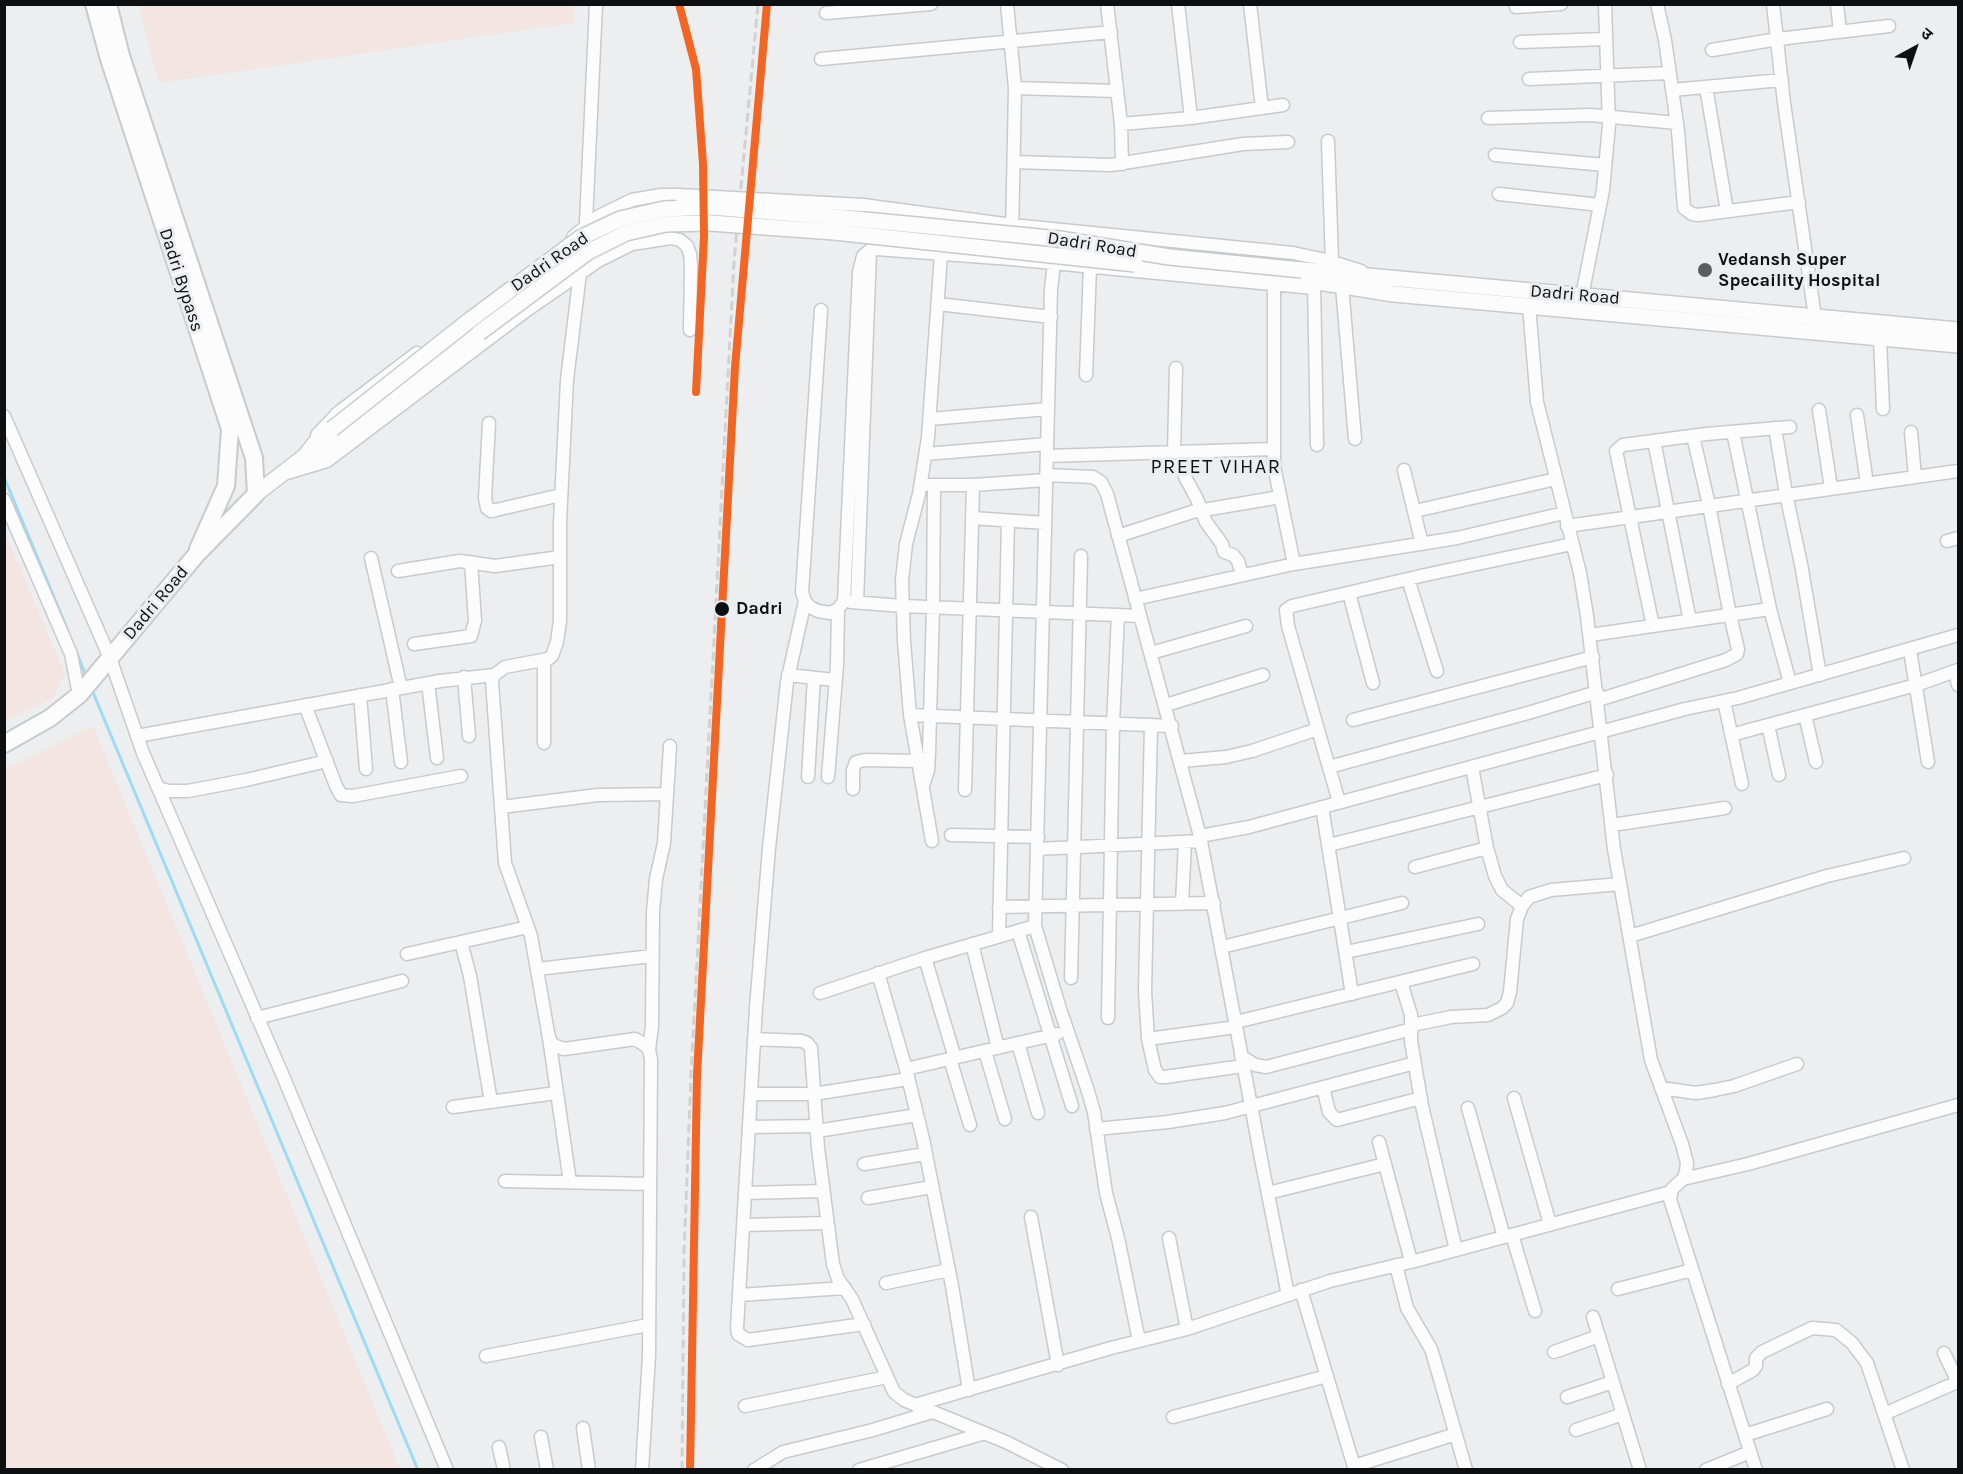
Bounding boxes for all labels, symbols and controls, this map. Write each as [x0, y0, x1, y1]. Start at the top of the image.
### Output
north arrow [1885, 18, 1945, 78]
text: उ [1917, 24, 1937, 44]
street label: Dadri Bypass [154, 226, 208, 334]
street label: Dadri Road [507, 227, 593, 297]
street label: Dadri Road [1046, 227, 1138, 263]
place label: Vedansh Super Specaility Hospital [1718, 249, 1880, 292]
marker: Vedansh Super Specaility Hospital [1696, 261, 1714, 279]
street label: Dadri Road [1529, 280, 1621, 310]
district label: PREET VIHAR [1150, 455, 1282, 479]
street label: Dadri Road [119, 562, 193, 644]
place label: Dadri [736, 598, 783, 620]
marker: Dadri [713, 600, 731, 618]

